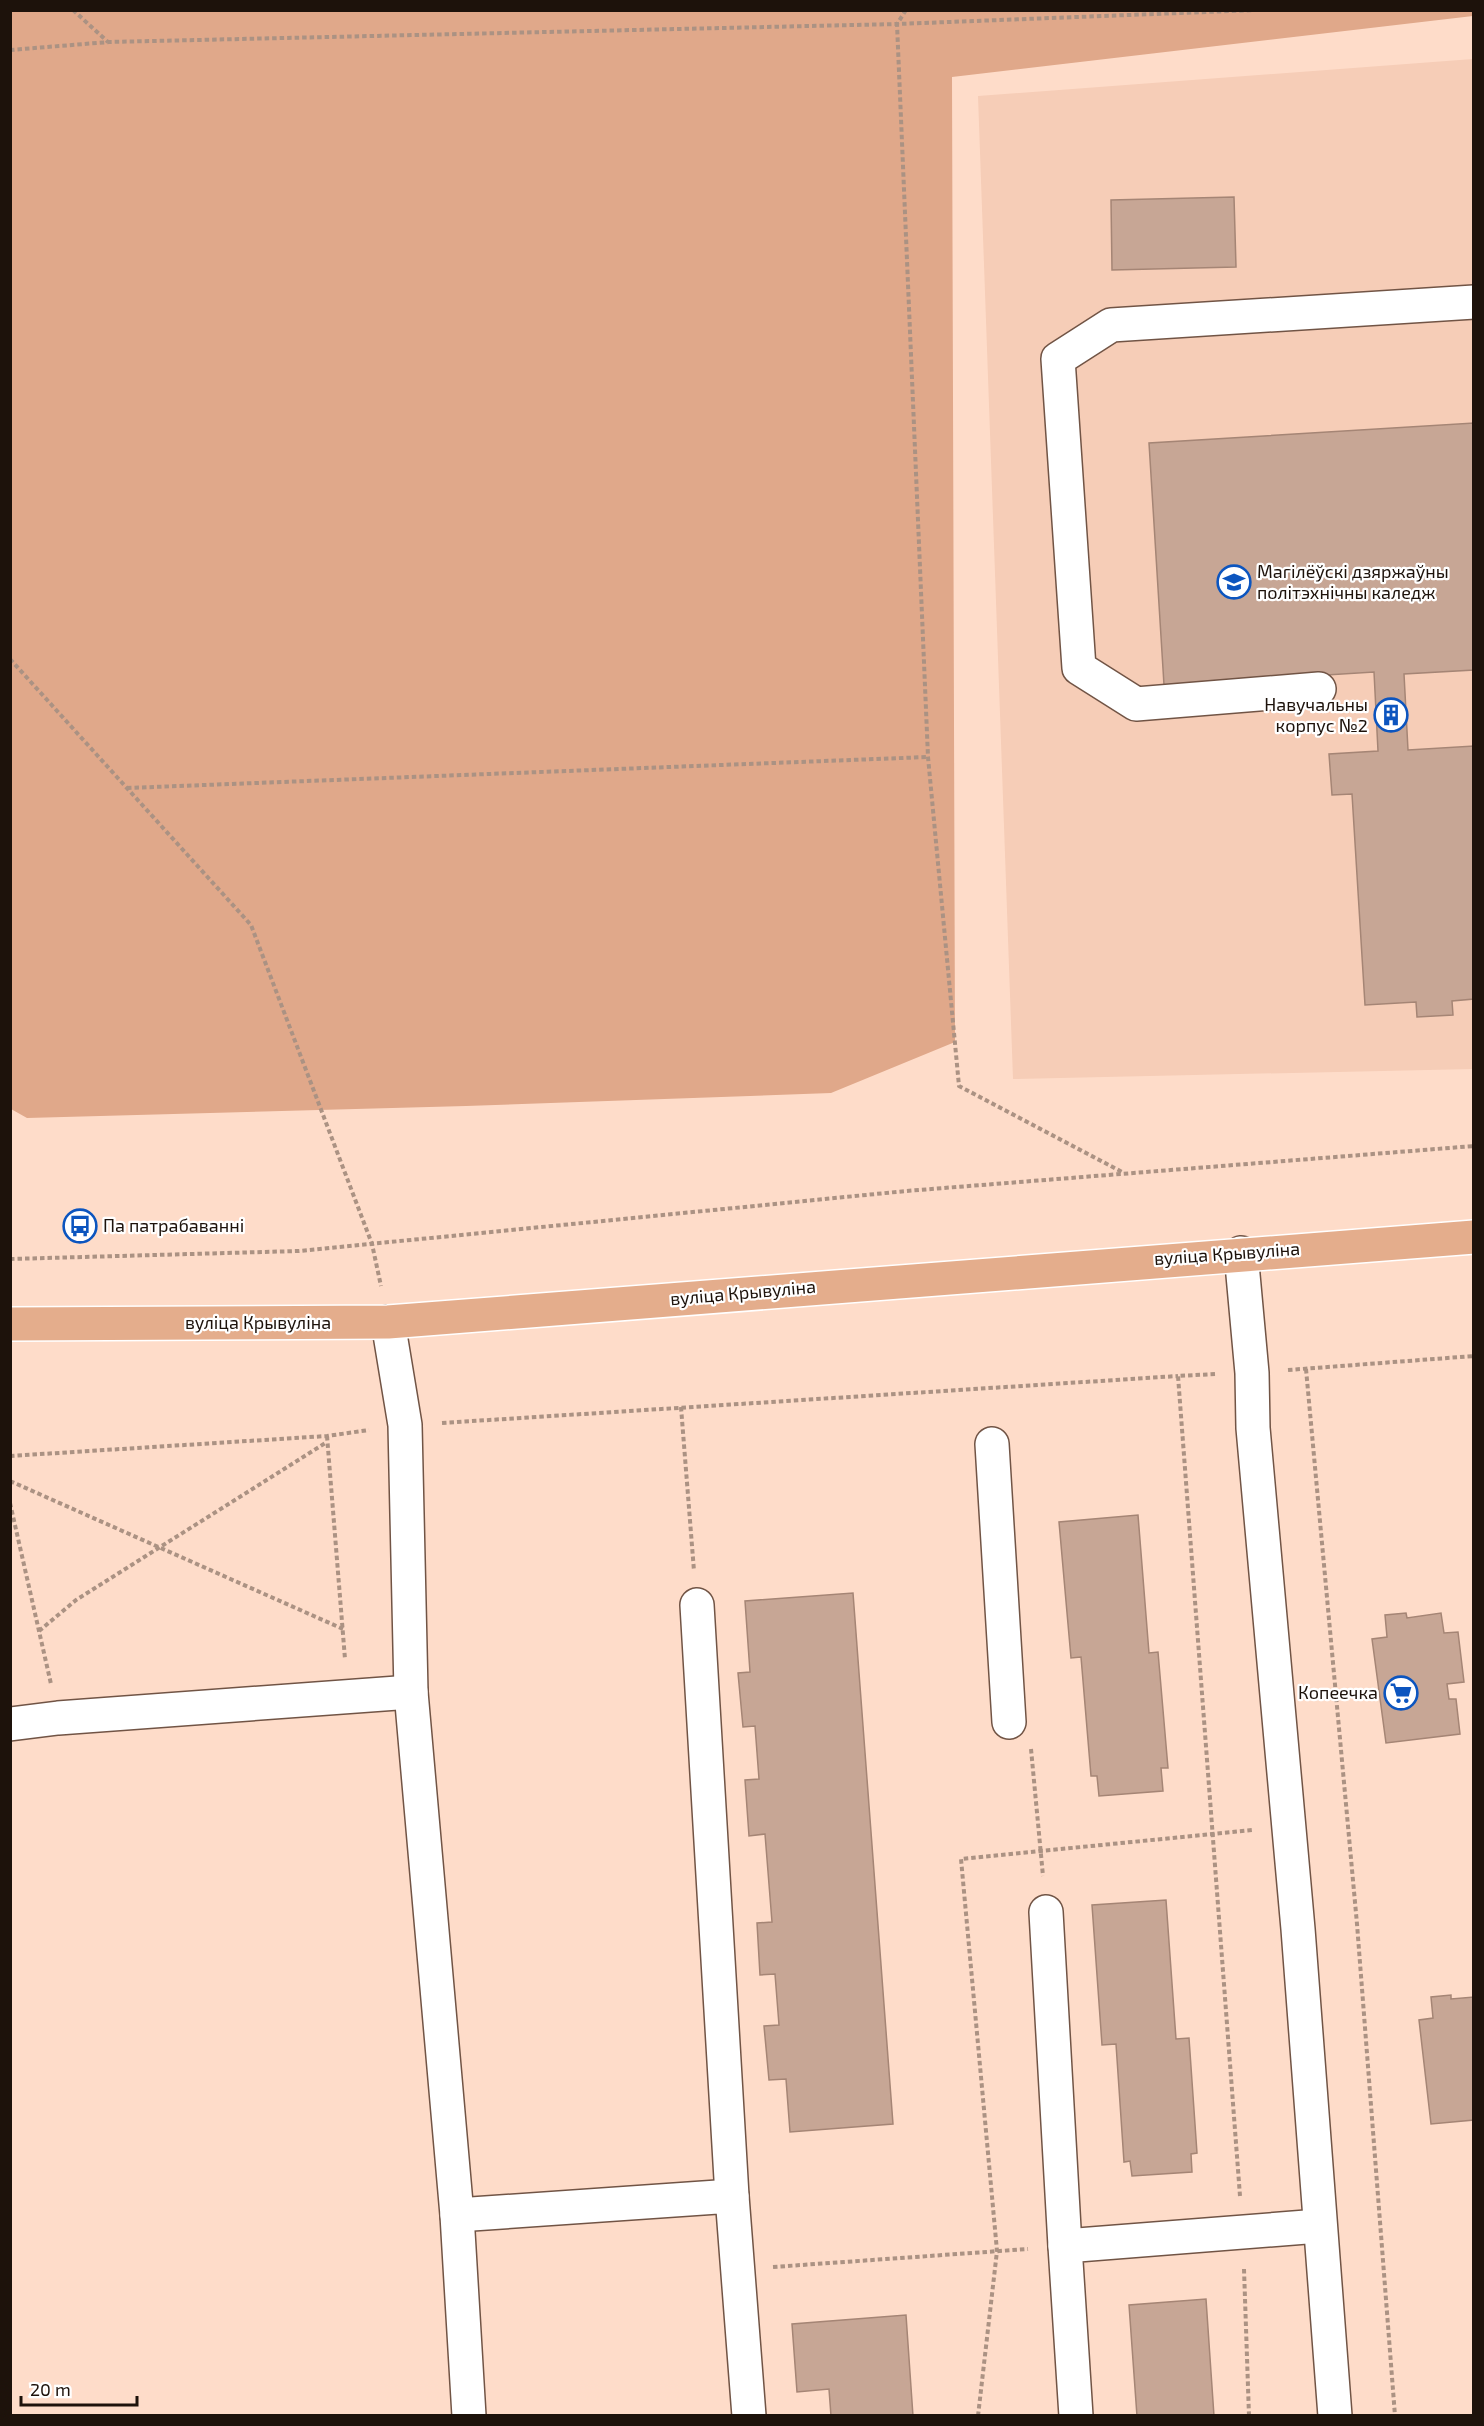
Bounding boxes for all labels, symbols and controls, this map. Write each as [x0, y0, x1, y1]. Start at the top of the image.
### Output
place label: Магілёўскі дзяржаўны політэхнічны каледж [1257, 560, 1449, 603]
school or university icon: Магілёўскі дзяржаўны політэхнічны каледж [1216, 564, 1252, 600]
place label: Навучальны корпус №2 [1264, 693, 1368, 736]
building icon: Навучальны корпус №2 [1373, 697, 1409, 733]
bus stop icon: Па патрабаванні [62, 1208, 98, 1244]
place label: Па патрабаванні [103, 1214, 244, 1236]
street label: вуліца Крывуліна [1153, 1237, 1301, 1269]
street label: вуліца Крывуліна [669, 1275, 817, 1309]
street label: вуліца Крывуліна [185, 1311, 331, 1333]
supermarket icon: Копеечка [1383, 1675, 1419, 1711]
place label: Копеечка [1298, 1681, 1378, 1703]
scale bar [21, 2369, 136, 2407]
text: 20 m [30, 2378, 71, 2400]

